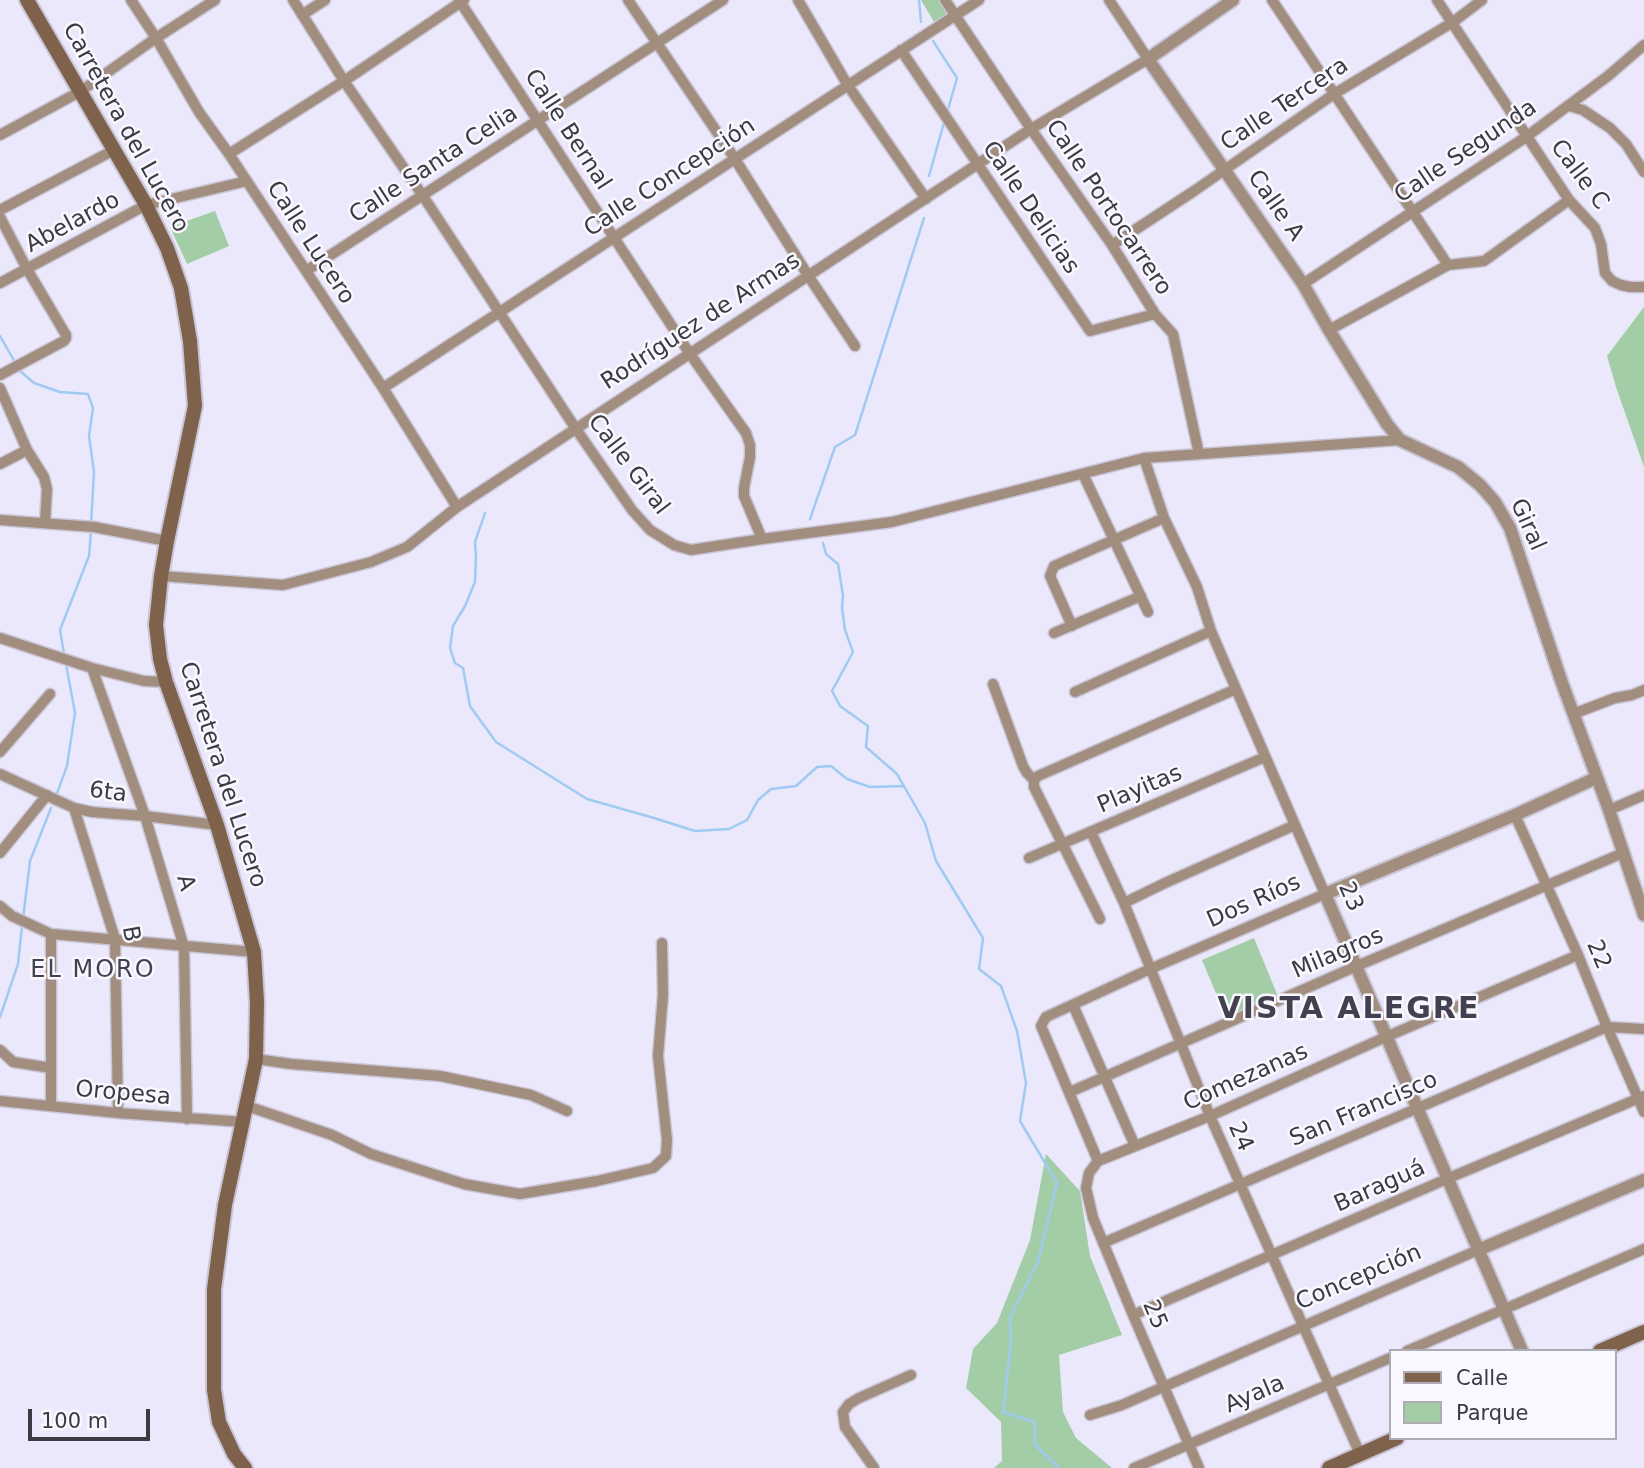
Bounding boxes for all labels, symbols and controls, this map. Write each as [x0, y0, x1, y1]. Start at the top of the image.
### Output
street label: Carretera del Lucero [56, 18, 194, 238]
street label: Calle Tercera [1216, 52, 1354, 158]
street label: Calle Bernal [518, 64, 616, 196]
street label: Calle Segunda [1390, 94, 1542, 210]
street label: Calle Santa Celia [345, 100, 523, 230]
street label: Calle Concepción [579, 112, 761, 244]
street label: Calle Portocarrero [1039, 115, 1177, 301]
street label: Calle C [1544, 135, 1614, 215]
street label: Calle Delicias [975, 136, 1085, 280]
street label: Calle A [1241, 165, 1309, 247]
street label: Calle Lucero [260, 176, 360, 310]
street label: Abelardo [21, 187, 125, 259]
street label: Rodríguez de Armas [596, 247, 806, 397]
street label: Calle Giral [581, 409, 675, 521]
street label: Giral [1503, 495, 1551, 555]
street label: Carretera del Lucero [172, 659, 272, 891]
street label: Playitas [1093, 760, 1187, 820]
street label: 6ta [88, 777, 128, 809]
street label: Dos Ríos [1203, 869, 1305, 935]
street label: A [170, 872, 200, 894]
street label: 23 [1331, 878, 1369, 916]
street label: Milagros [1288, 922, 1388, 986]
street label: B [115, 924, 145, 944]
street label: 22 [1580, 936, 1616, 974]
district label: EL MORO [31, 957, 155, 985]
district label: VISTA ALEGRE [1219, 992, 1479, 1028]
street label: Comezanas [1179, 1038, 1313, 1118]
street label: San Francisco [1286, 1066, 1442, 1154]
street label: Oropesa [74, 1076, 172, 1112]
street label: 24 [1221, 1118, 1259, 1156]
street label: Baraguá [1330, 1155, 1430, 1219]
street label: Concepción [1292, 1239, 1426, 1317]
street label: 25 [1136, 1296, 1172, 1334]
legend [1388, 1349, 1616, 1440]
text: Calle [1456, 1366, 1508, 1390]
street label: Ayala [1221, 1370, 1289, 1420]
scale bar [32, 1394, 154, 1438]
text: Parque [1456, 1401, 1528, 1425]
text: 100 m [41, 1409, 108, 1433]

